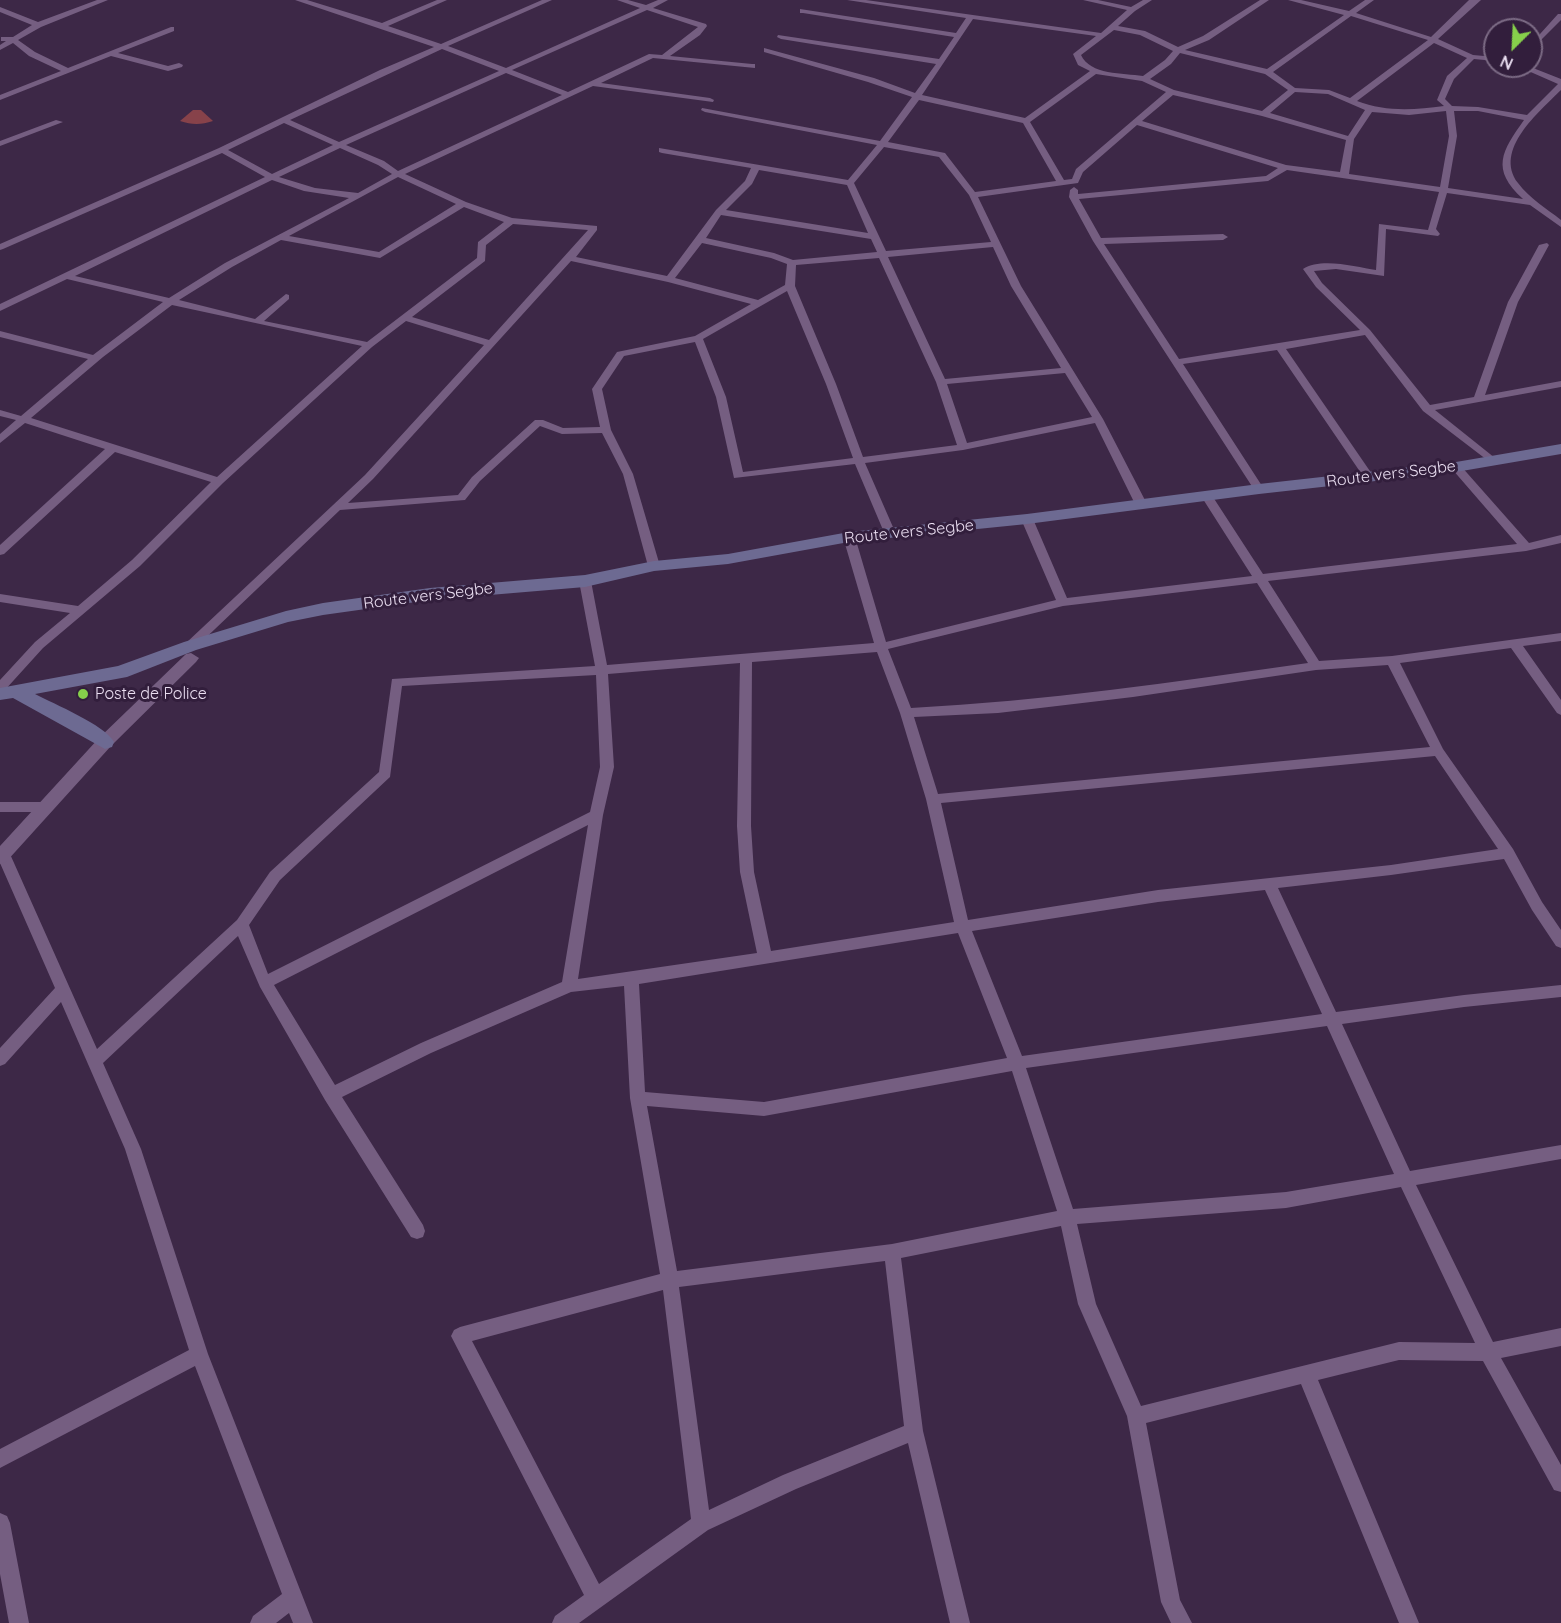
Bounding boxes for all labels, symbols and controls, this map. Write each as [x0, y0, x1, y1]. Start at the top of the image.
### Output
north arrow [1483, 18, 1543, 78]
text: N [1497, 51, 1516, 74]
street label: Route vers Segbe [1325, 457, 1457, 491]
street label: Route vers Segbe [843, 516, 975, 548]
street label: Route vers Segbe [362, 579, 494, 613]
place label: Poste de Police [95, 684, 207, 704]
marker: Poste de Police [76, 687, 90, 701]

